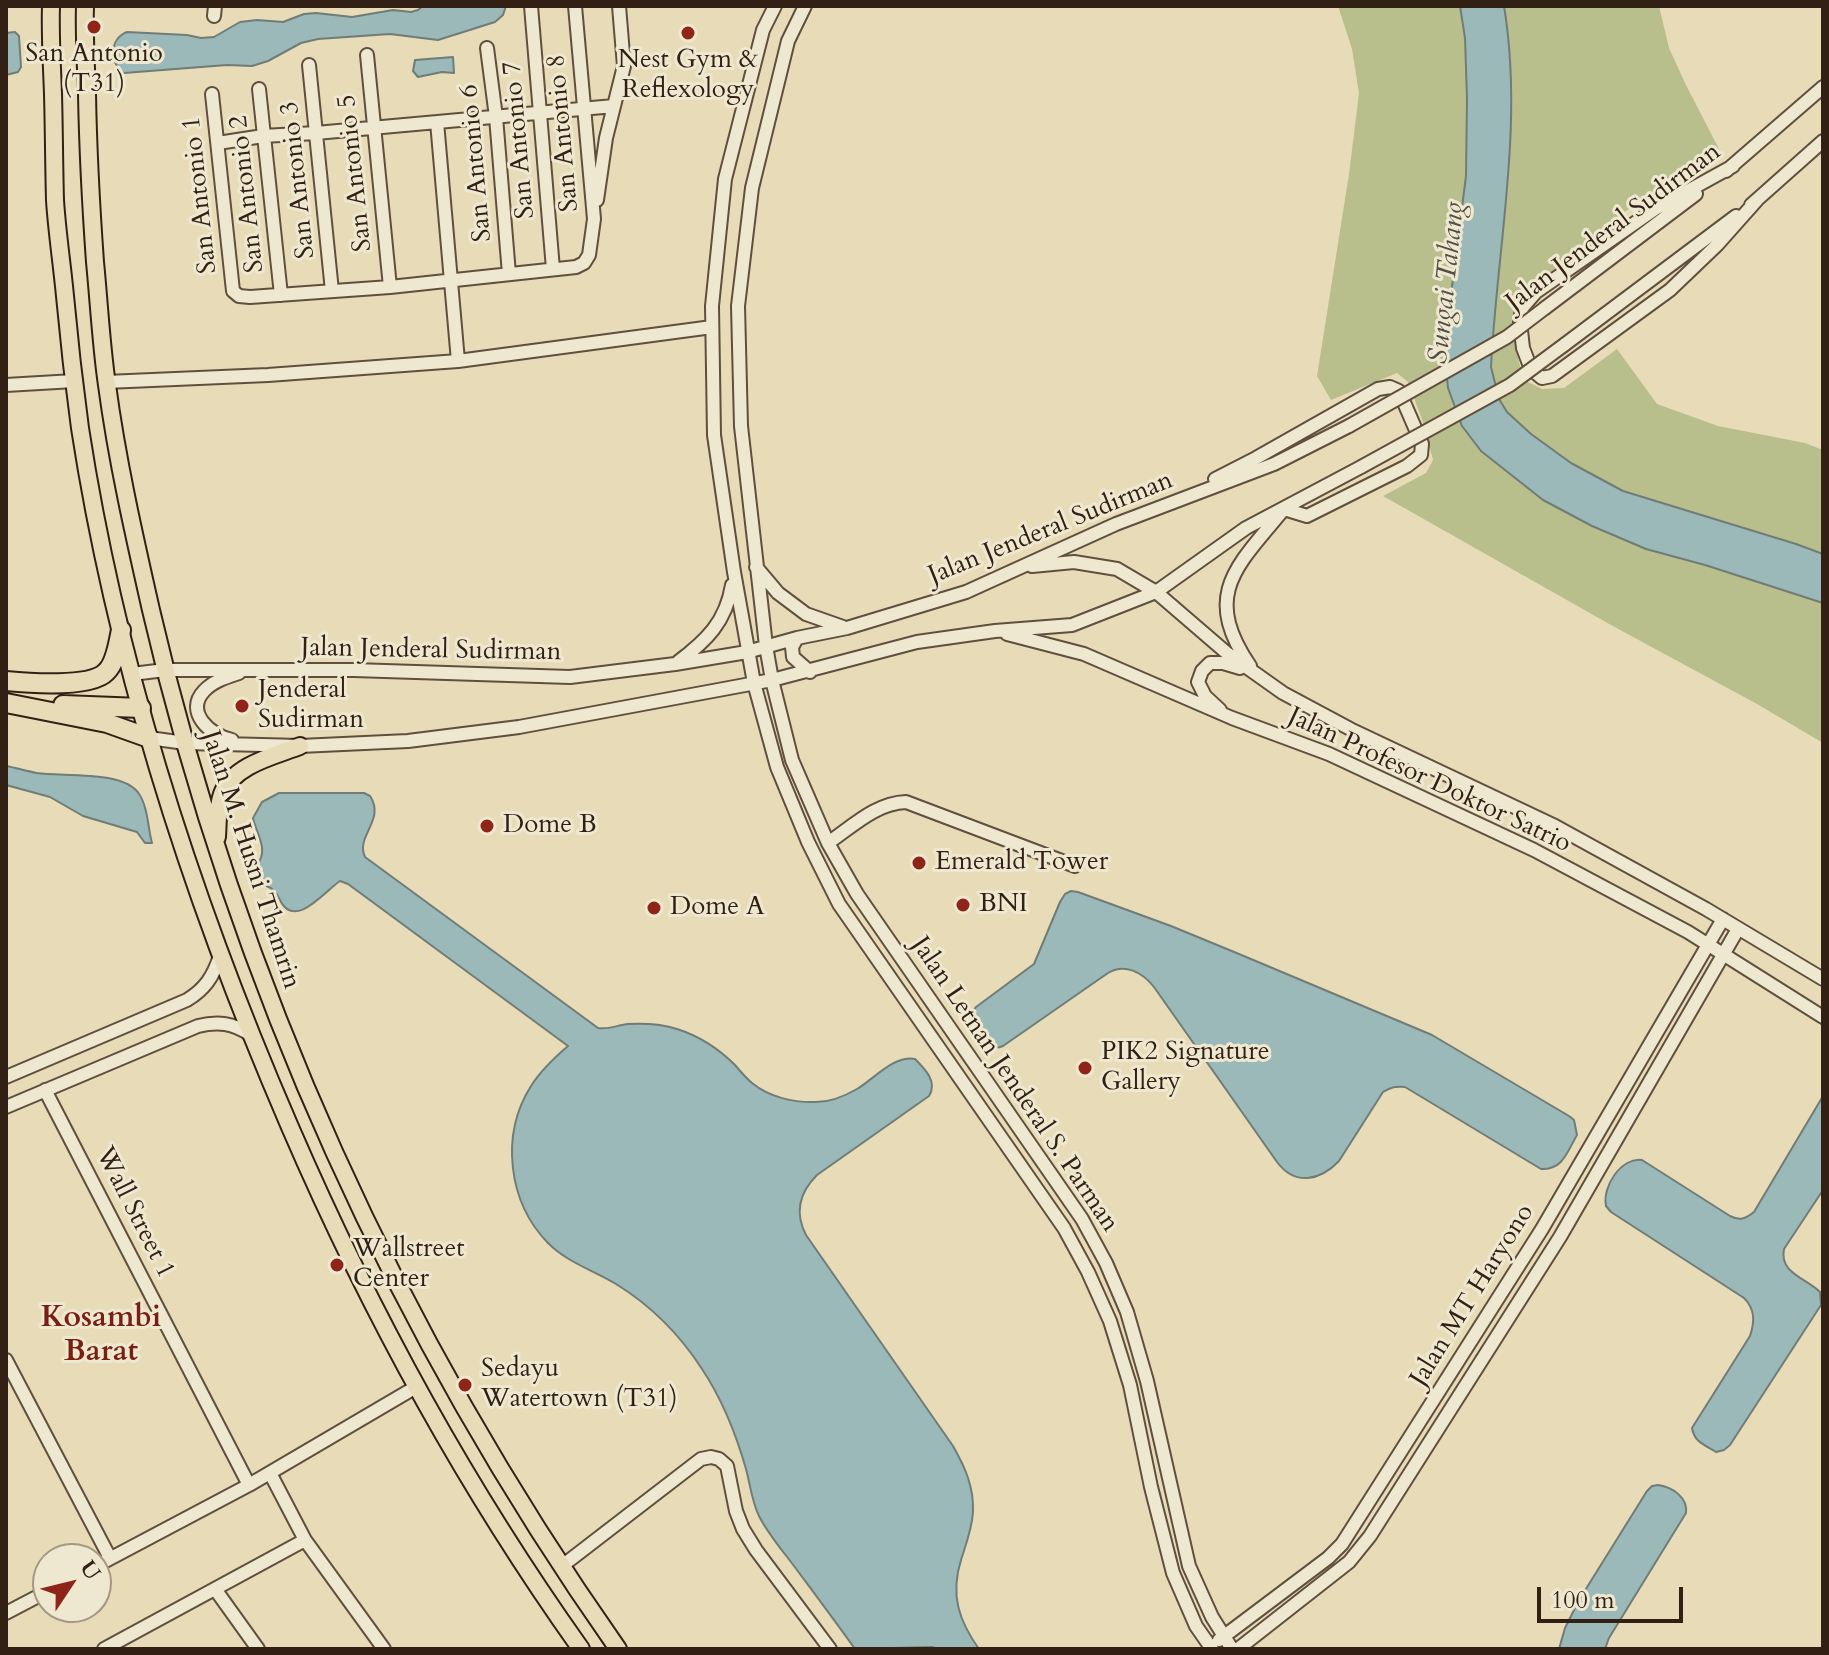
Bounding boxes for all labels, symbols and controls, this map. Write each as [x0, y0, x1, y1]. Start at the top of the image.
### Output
marker: San Antonio (T31) [85, 18, 103, 36]
marker: Nest Gym & Reflexology [679, 24, 697, 42]
place label: San Antonio (T31) [25, 39, 163, 100]
place label: Nest Gym & Reflexology [618, 45, 758, 106]
street label: San Antonio 8 [542, 53, 586, 213]
street label: San Antonio 7 [498, 60, 542, 220]
street label: San Antonio 6 [455, 83, 499, 243]
street label: San Antonio 5 [332, 93, 380, 253]
street label: San Antonio 3 [275, 100, 323, 260]
street label: San Antonio 2 [224, 114, 272, 274]
street label: San Antonio 1 [177, 115, 225, 275]
street label: Jalan Jenderal Sudirman [1500, 137, 1728, 319]
water label: Sungai Tahang [1423, 200, 1473, 366]
street label: Jalan Jenderal Sudirman [924, 466, 1178, 592]
street label: Jalan Jenderal Sudirman [300, 633, 562, 669]
place label: Jenderal Sudirman [258, 675, 364, 736]
marker: Jenderal Sudirman [233, 697, 251, 715]
street label: Jalan Profesor Doktor Satrio [1283, 702, 1575, 860]
street label: Jalan M. Husni Thamrin [194, 727, 306, 993]
place label: Dome B [503, 810, 597, 842]
marker: Dome B [478, 817, 496, 835]
place label: Emerald Tower [935, 847, 1108, 879]
marker: Emerald Tower [910, 854, 928, 872]
place label: BNI [979, 889, 1028, 921]
place label: Dome A [670, 892, 764, 924]
marker: BNI [954, 896, 972, 914]
marker: Dome A [645, 899, 663, 917]
street label: Jalan Letnan Jenderal S. Parman [903, 932, 1125, 1238]
place label: PIK2 Signature Gallery [1101, 1037, 1270, 1098]
marker: PIK2 Signature Gallery [1076, 1059, 1094, 1077]
street label: Wall Street 1 [88, 1142, 180, 1284]
street label: Jalan MT Haryono [1404, 1199, 1542, 1393]
place label: Wallstreet Center [353, 1234, 464, 1296]
marker: Wallstreet Center [328, 1256, 346, 1274]
district label: Kosambi Barat [41, 1301, 161, 1372]
place label: Sedayu Watertown (T31) [481, 1354, 678, 1416]
marker: Sedayu Watertown (T31) [456, 1376, 474, 1394]
north arrow [32, 1543, 112, 1623]
text: U [73, 1554, 107, 1586]
scale bar [1541, 1571, 1687, 1621]
text: 100 m [1551, 1584, 1615, 1617]

